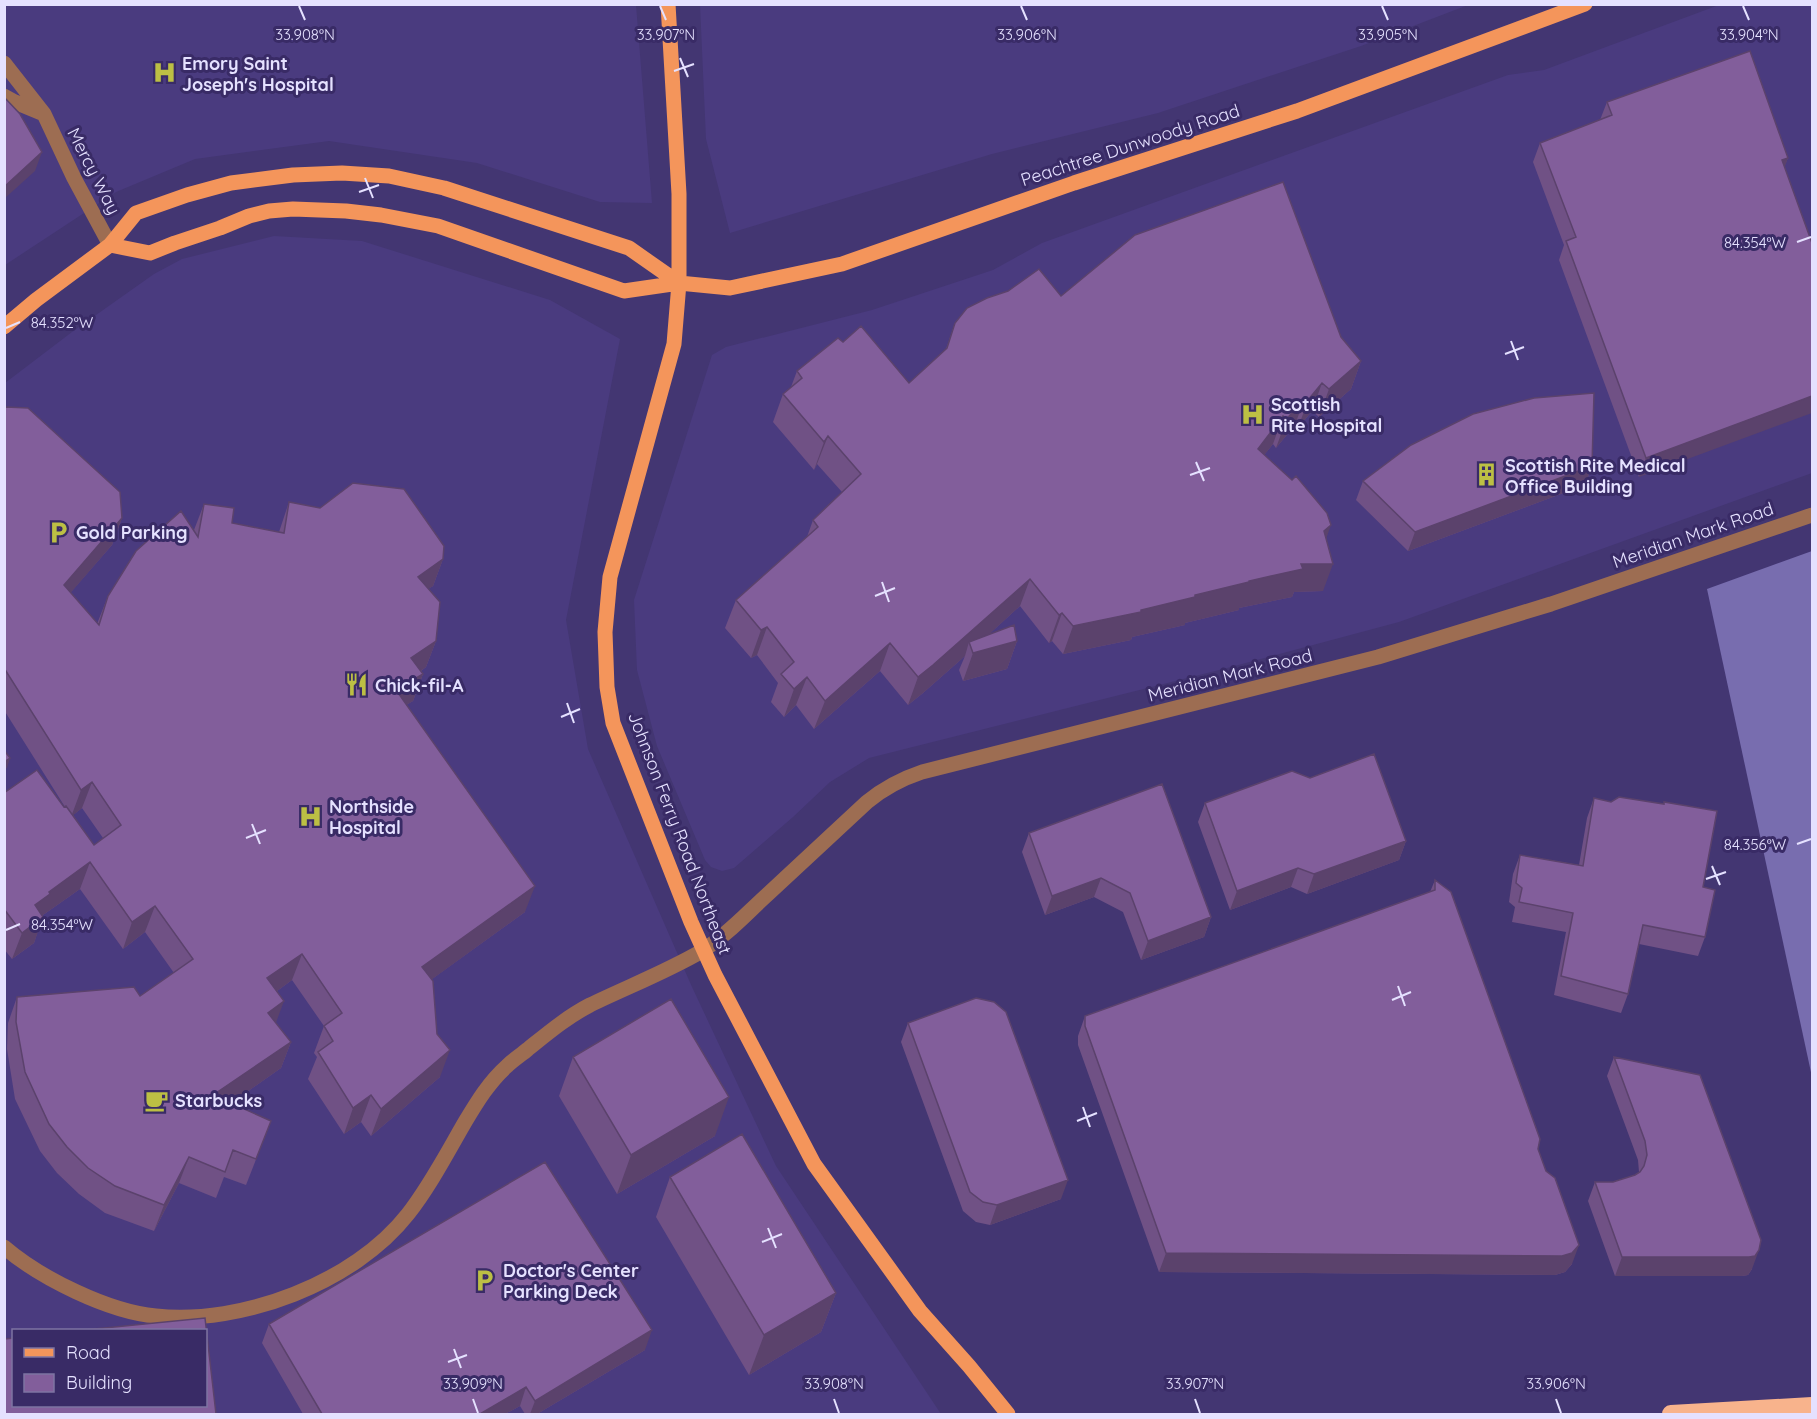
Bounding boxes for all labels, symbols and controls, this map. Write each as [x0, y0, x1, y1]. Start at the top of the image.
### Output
text: 33.908°N [275, 25, 335, 44]
text: 33.907°N [637, 25, 695, 44]
text: 33.906°N [997, 25, 1057, 44]
text: 33.905°N [1358, 25, 1418, 44]
text: 33.904°N [1719, 25, 1779, 44]
place label: Emory Saint Joseph's Hospital [182, 52, 334, 96]
hospital icon: Emory Saint Joseph's Hospital [151, 60, 177, 86]
street label: Peachtree Dunwoody Road [1018, 99, 1242, 191]
street label: Mercy Way [62, 124, 126, 218]
text: 84.354°W [1724, 233, 1787, 252]
text: 84.352°W [31, 313, 94, 332]
place label: Scottish Rite Hospital [1271, 393, 1382, 437]
hospital icon: Scottish Rite Hospital [1240, 401, 1266, 427]
place label: Scottish Rite Medical Office Building [1505, 454, 1686, 498]
building icon: Scottish Rite Medical Office Building [1474, 462, 1500, 488]
street label: Meridian Mark Road [1609, 497, 1777, 573]
parking icon: Gold Parking [45, 519, 71, 545]
place label: Gold Parking [76, 521, 187, 544]
street label: Meridian Mark Road [1145, 643, 1315, 707]
restaurant icon: Chick-fil-A [344, 672, 370, 698]
place label: Chick-fil-A [375, 674, 464, 697]
street label: Johnson Ferry Road Northeast [623, 708, 737, 958]
place label: Northside Hospital [329, 795, 414, 839]
hospital icon: Northside Hospital [298, 803, 324, 829]
text: 84.356°W [1724, 835, 1787, 854]
text: 84.354°W [31, 915, 94, 934]
cafe icon: Starbucks [144, 1087, 170, 1113]
place label: Starbucks [175, 1089, 263, 1112]
place label: Doctor's Center Parking Deck [503, 1259, 639, 1303]
parking icon: Doctor's Center Parking Deck [472, 1267, 498, 1293]
legend [12, 1329, 207, 1407]
text: Road [66, 1341, 111, 1364]
text: Building [66, 1371, 132, 1394]
text: 33.909°N [443, 1374, 503, 1393]
text: 33.908°N [804, 1374, 864, 1393]
text: 33.907°N [1166, 1374, 1224, 1393]
text: 33.906°N [1526, 1374, 1586, 1393]

